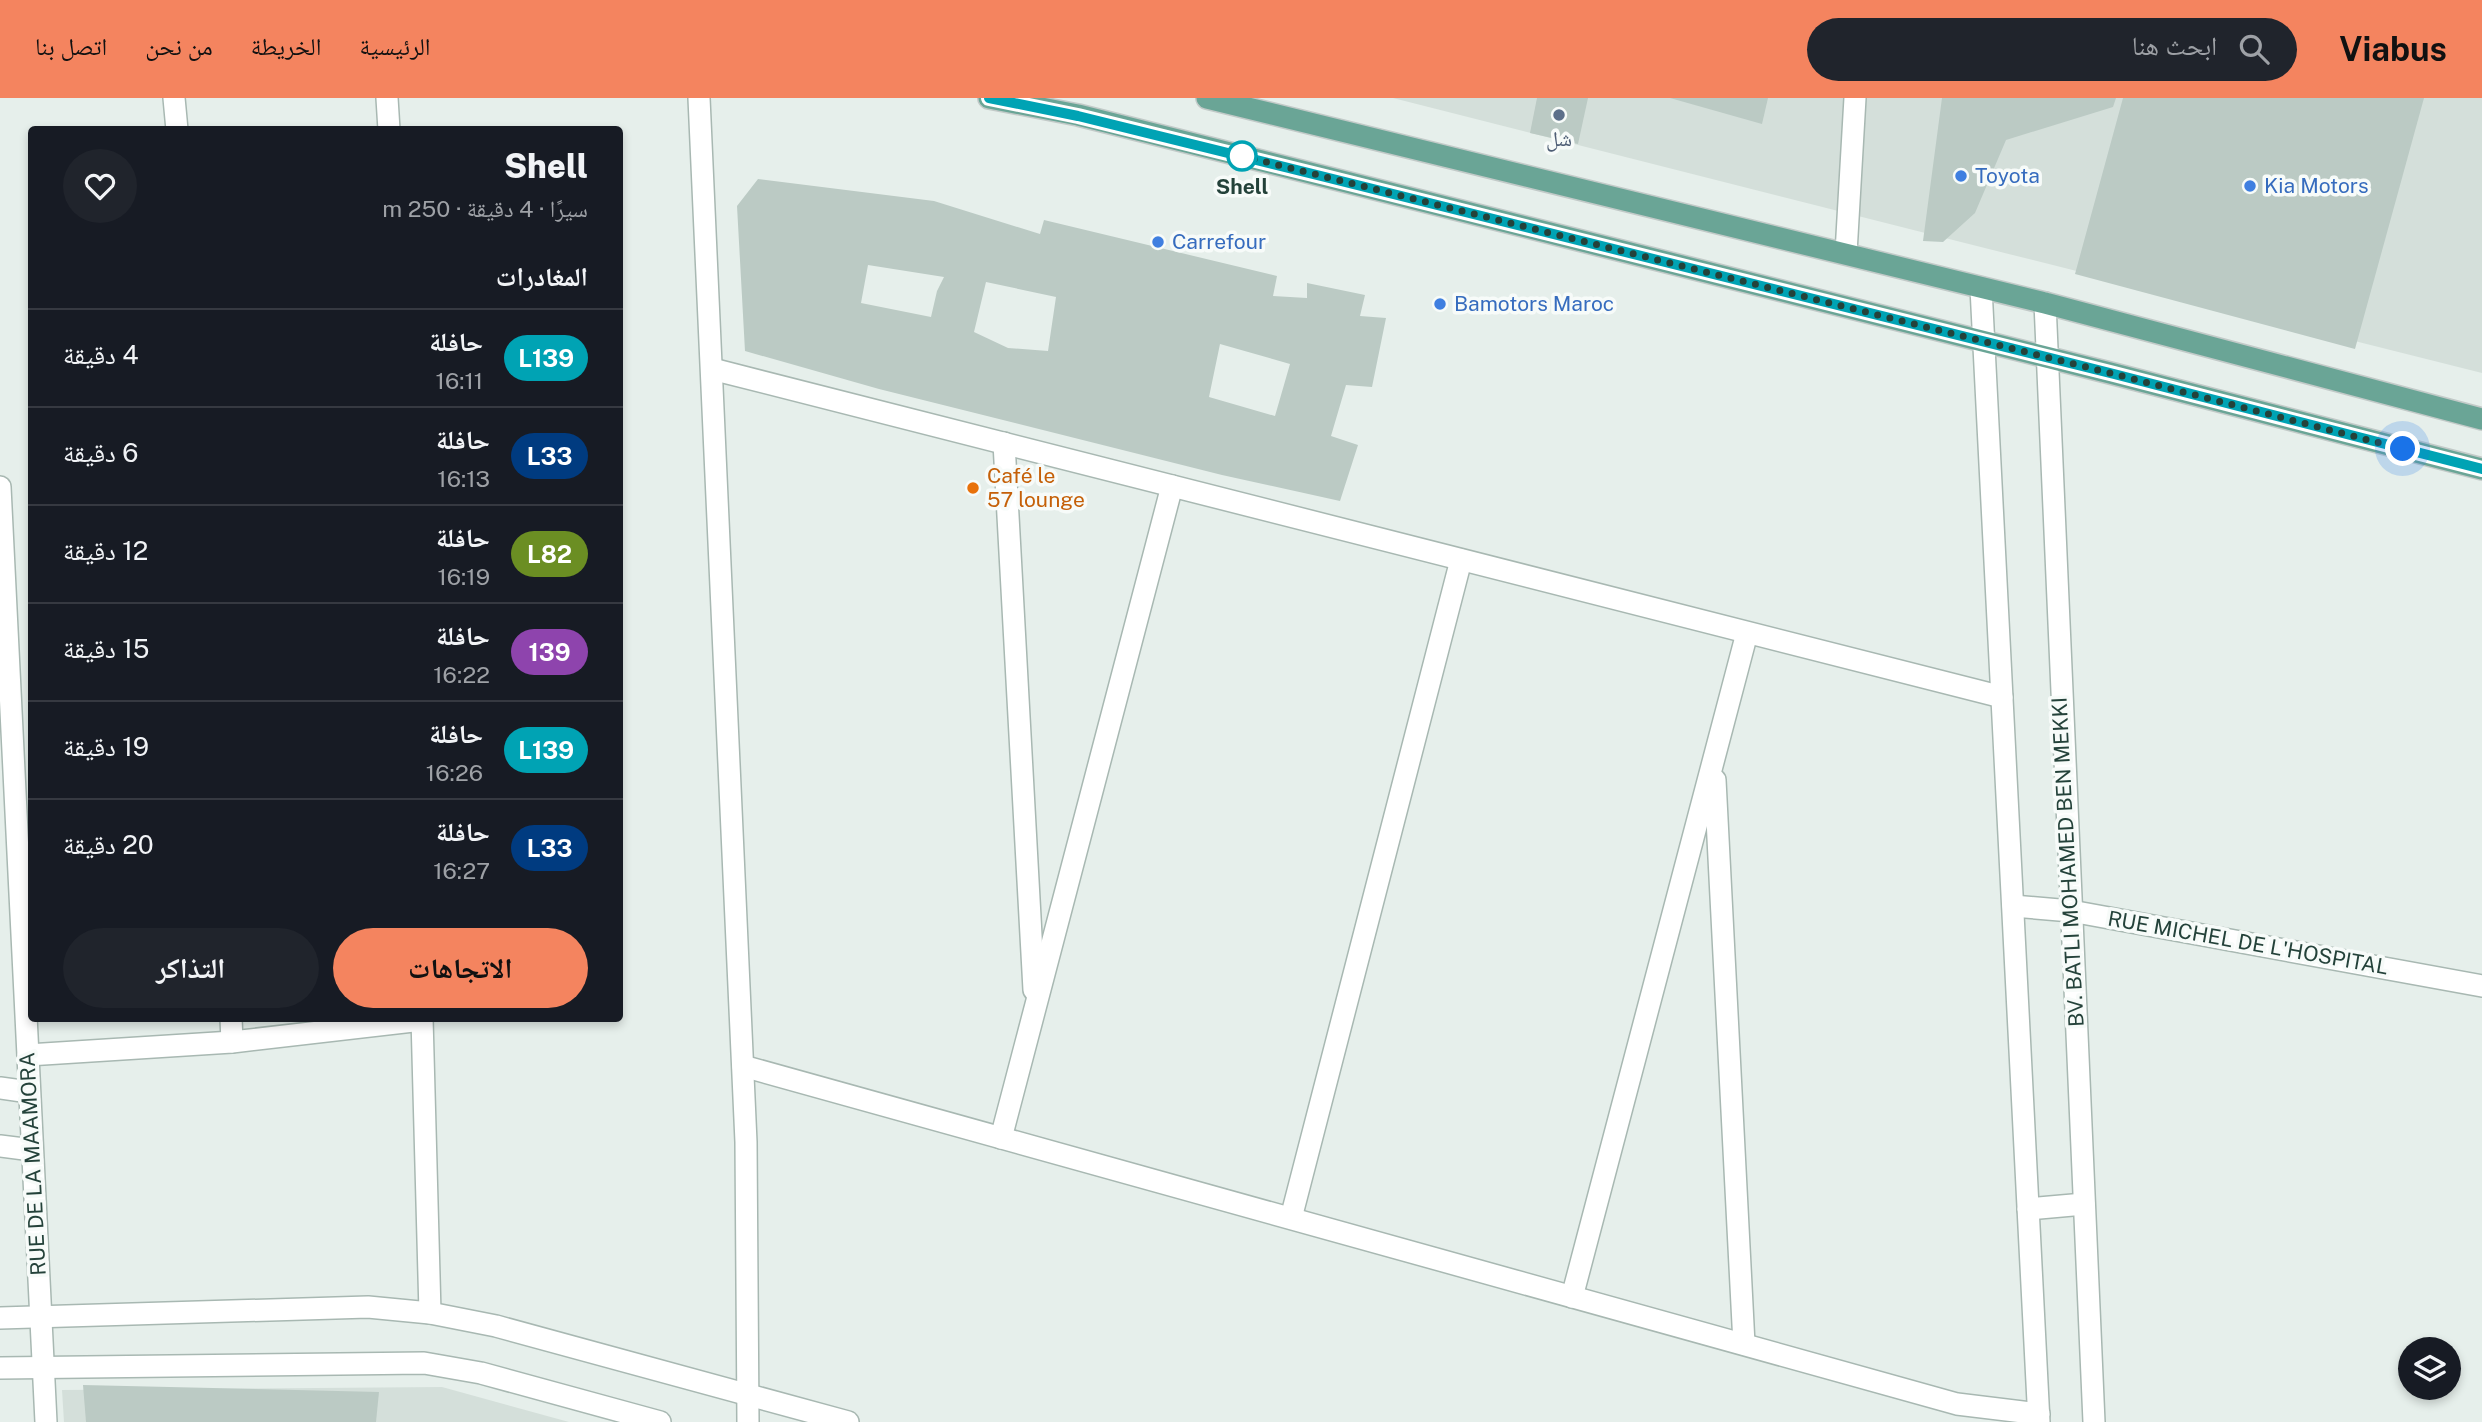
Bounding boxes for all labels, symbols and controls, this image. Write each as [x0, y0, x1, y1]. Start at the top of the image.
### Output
search box [1807, 18, 2297, 81]
text: ابحث هنا [2132, 30, 2217, 61]
icon: search [2235, 30, 2273, 68]
text: Viabus [2339, 30, 2447, 68]
text: اتصل بنا [35, 32, 107, 60]
text: من نحن [145, 32, 213, 60]
text: الخريطة [251, 32, 321, 60]
text: الرئيسية [359, 32, 431, 60]
marker: شل [1551, 107, 1567, 123]
place label: شل [1546, 126, 1572, 152]
marker: Shell [1227, 141, 1257, 171]
text: Shell [504, 147, 588, 185]
button: heart [63, 149, 137, 223]
place label: Toyota [1975, 163, 2040, 188]
marker: Toyota [1953, 168, 1969, 184]
place label: Kia Motors [2264, 173, 2369, 198]
place label: Shell [1216, 174, 1268, 199]
marker: Kia Motors [2242, 178, 2258, 194]
text: سيرًا · 4 دقيقة · 250 m [382, 195, 588, 222]
place label: Carrefour [1172, 229, 1266, 254]
marker: Carrefour [1150, 234, 1166, 250]
text: المغادرات [496, 261, 588, 292]
place label: Bamotors Maroc [1454, 291, 1614, 316]
marker: Bamotors Maroc [1432, 296, 1448, 312]
text: حافلة [429, 326, 483, 357]
text: 4 دقيقة [63, 339, 139, 370]
text: L139 [518, 344, 574, 372]
text: 16:11 [436, 367, 483, 394]
text: حافلة [436, 424, 490, 455]
your location [2385, 431, 2420, 466]
text: 6 دقيقة [63, 437, 138, 468]
text: L33 [527, 442, 572, 470]
place label: Café le 57 lounge [987, 463, 1085, 512]
text: 16:13 [437, 465, 490, 492]
marker: Café le 57 lounge [965, 480, 981, 496]
text: حافلة [436, 522, 490, 553]
text: 12 دقيقة [63, 535, 148, 566]
text: L82 [527, 540, 572, 568]
text: 16:19 [437, 563, 490, 590]
text: حافلة [436, 620, 490, 651]
text: 15 دقيقة [63, 633, 149, 664]
text: 139 [529, 638, 570, 666]
text: 16:22 [433, 661, 490, 688]
street label: BV. BATLI MOHAMED BEN MEKKI [2046, 696, 2089, 1028]
text: حافلة [429, 718, 483, 749]
text: 19 دقيقة [63, 731, 149, 762]
text: L139 [518, 736, 574, 764]
text: 16:26 [426, 759, 483, 786]
text: حافلة [436, 816, 490, 847]
text: 20 دقيقة [63, 829, 154, 860]
text: L33 [527, 834, 572, 862]
text: 16:27 [433, 857, 490, 884]
street label: RUE MICHEL DE L'HOSPITAL [2106, 905, 2390, 980]
button: التذاكر [63, 928, 319, 1008]
button: الاتجاهات [333, 928, 588, 1008]
street label: RUE DE LA MAAMORA [14, 1052, 51, 1276]
map controls [2398, 1337, 2461, 1400]
button: layers [2398, 1337, 2461, 1400]

